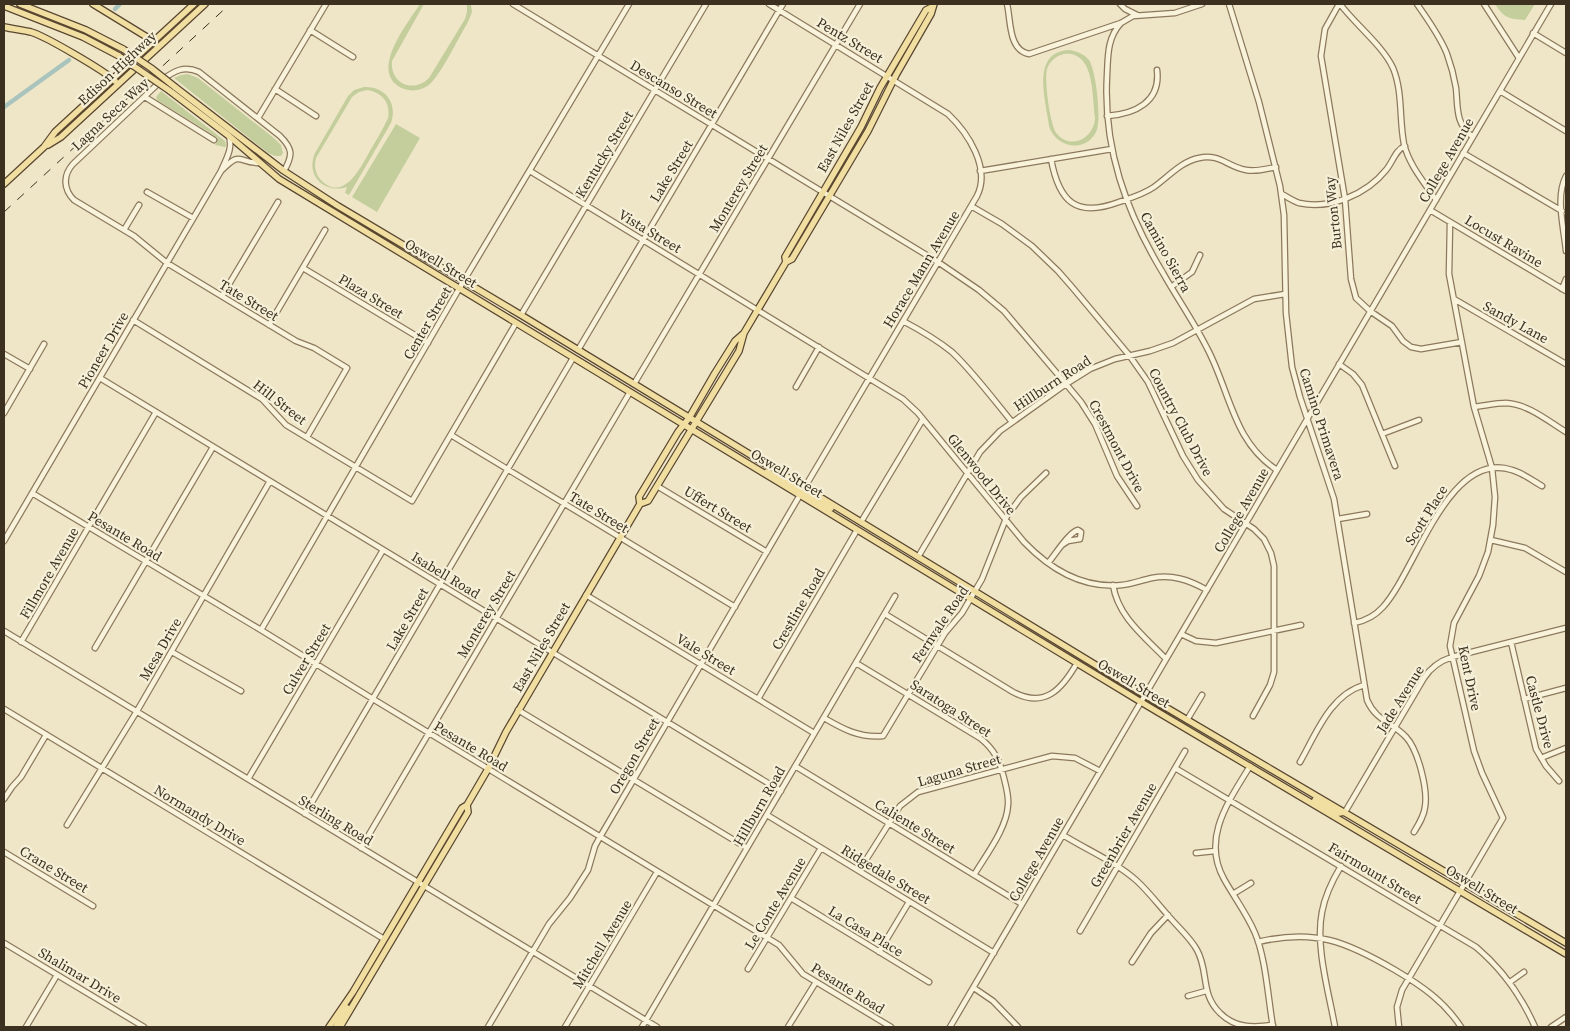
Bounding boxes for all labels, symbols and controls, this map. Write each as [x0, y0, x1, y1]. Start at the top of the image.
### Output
street label: Pentz Street [813, 12, 887, 68]
street label: Edison Highway [73, 26, 161, 110]
street label: Descanso Street [627, 55, 722, 123]
street label: Lagna Seca Way [67, 72, 154, 155]
street label: East Niles Street [812, 78, 878, 176]
street label: Kentucky Street [570, 106, 638, 201]
street label: College Avenue [1414, 114, 1478, 206]
street label: Lake Street [645, 136, 698, 206]
street label: Monterey Street [704, 140, 772, 236]
street label: Burton Way [1319, 175, 1347, 250]
street label: Vista Street [615, 204, 686, 258]
street label: Horace Mann Avenue [878, 206, 964, 332]
street label: Camino Sierra [1136, 208, 1197, 297]
street label: Locust Ravine [1461, 210, 1547, 272]
street label: Oswell Street [401, 234, 481, 293]
street label: Plaza Street [335, 269, 408, 323]
street label: Tate Street [215, 274, 283, 326]
street label: Center Street [398, 282, 456, 363]
street label: Sandy Lane [1480, 296, 1552, 348]
street label: Pioneer Drive [73, 308, 133, 392]
street label: Hillburn Road [1009, 350, 1095, 416]
street label: Country Club Drive [1144, 364, 1218, 480]
street label: Camino Primavera [1294, 365, 1350, 483]
street label: Hill Street [249, 375, 311, 430]
street label: Crestmont Drive [1084, 396, 1150, 496]
street label: Glenwood Drive [943, 429, 1021, 519]
street label: Oswell Street [747, 444, 827, 503]
street label: College Avenue [1209, 464, 1273, 556]
street label: Uffert Street [680, 481, 756, 537]
street label: Scott Place [1400, 481, 1452, 549]
street label: Tate Street [565, 486, 633, 538]
street label: Pesante Road [84, 506, 166, 566]
street label: Fillmore Avenue [15, 523, 83, 623]
street label: Isabell Road [408, 547, 484, 603]
street label: Crestline Road [767, 564, 830, 654]
street label: Monterey Street [452, 566, 520, 662]
street label: Fernvale Road [907, 581, 973, 666]
street label: Lake Street [381, 584, 433, 654]
street label: East Niles Street [507, 598, 575, 696]
street label: Mesa Drive [134, 614, 186, 684]
street label: Culver Street [277, 619, 335, 699]
street label: Vale Street [672, 628, 740, 680]
street label: Kent Drive [1453, 644, 1487, 712]
street label: Oswell Street [1094, 654, 1174, 713]
street label: Jade Avenue [1371, 661, 1429, 738]
street label: Castle Drive [1521, 673, 1559, 751]
street label: Saratoga Street [907, 674, 996, 742]
street label: Oregon Street [604, 714, 664, 798]
street label: Pesante Road [430, 716, 512, 776]
street label: Laguna Street [915, 748, 1003, 791]
street label: Hillburn Road [728, 762, 790, 850]
street label: Greenbrier Avenue [1085, 779, 1161, 891]
street label: Normandy Drive [150, 780, 250, 850]
street label: Sterling Road [295, 790, 377, 850]
street label: Caliente Street [871, 794, 960, 858]
street label: College Avenue [1004, 813, 1068, 905]
street label: Fairmount Street [1325, 837, 1426, 909]
street label: Ridgedale Street [838, 839, 935, 909]
street label: Crane Street [16, 841, 92, 898]
street label: Le Conte Avenue [739, 853, 811, 953]
street label: Oswell Street [1442, 860, 1522, 919]
street label: Mitchell Avenue [567, 896, 637, 992]
street label: La Casa Place [825, 901, 907, 961]
street label: Shalimar Drive [35, 942, 125, 1008]
street label: Pesante Road [807, 957, 889, 1019]

